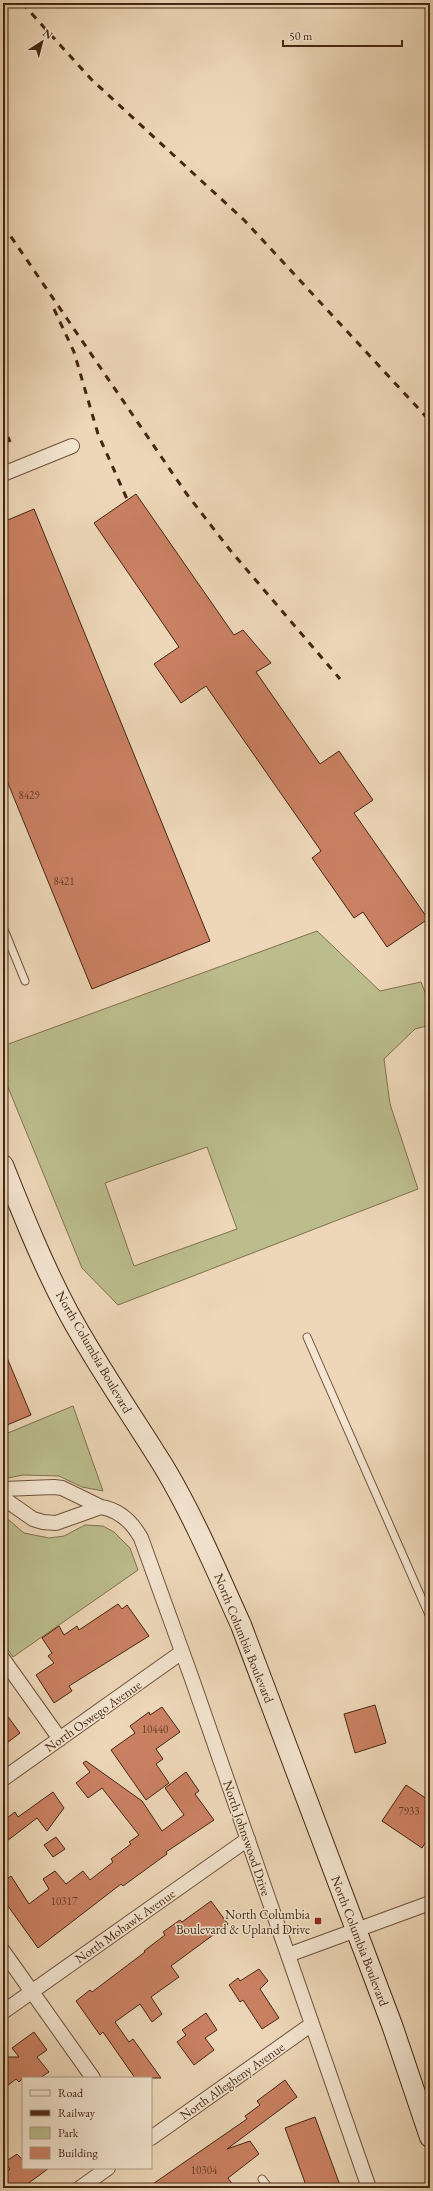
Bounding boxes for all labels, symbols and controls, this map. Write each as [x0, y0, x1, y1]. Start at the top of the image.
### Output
north arrow [22, 22, 62, 62]
scale bar [283, 22, 402, 48]
text: N [40, 26, 56, 42]
text: 50 m [289, 28, 313, 44]
house number: 8429 [18, 788, 40, 802]
house number: 8421 [53, 874, 75, 888]
street label: North Columbia Boulevard [52, 1288, 136, 1417]
street label: North Columbia Boulevard [210, 1571, 278, 1706]
street label: North Oswego Avenue [41, 1676, 145, 1756]
house number: 10440 [142, 1722, 168, 1736]
street label: North Johnswood Drive [219, 1778, 275, 1898]
house number: 7933 [398, 1804, 420, 1818]
street label: North Columbia Boulevard [327, 1873, 393, 2009]
street label: North Mohawk Avenue [72, 1885, 178, 1967]
house number: 10317 [51, 1894, 78, 1908]
place label: North Columbia Boulevard & Upland Drive [176, 1906, 311, 1938]
marker: North Columbia Boulevard & Upland Drive [313, 1916, 323, 1926]
street label: North Allegheny Avenue [176, 2038, 288, 2124]
legend [22, 2077, 152, 2169]
text: Road [58, 2085, 84, 2101]
text: Railway [58, 2105, 96, 2121]
text: Park [58, 2125, 79, 2141]
text: Building [58, 2145, 99, 2161]
house number: 10304 [191, 2163, 218, 2177]

